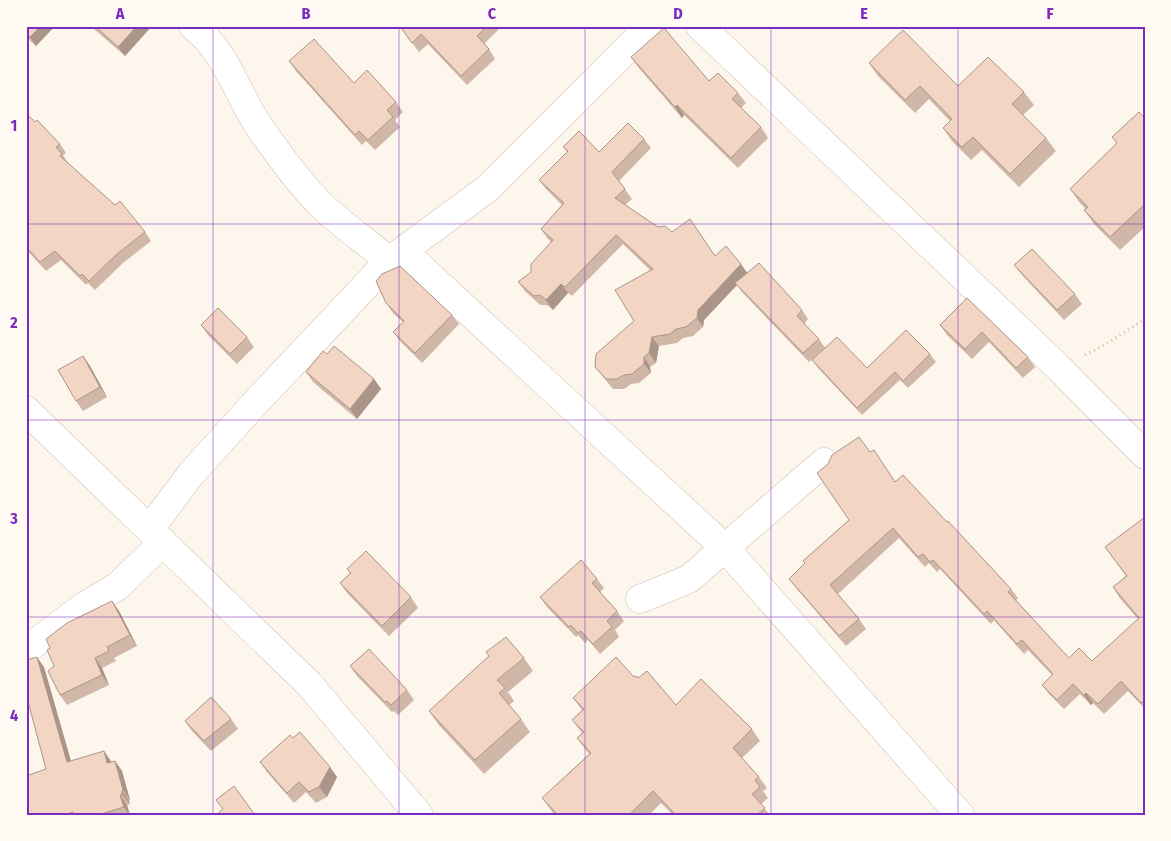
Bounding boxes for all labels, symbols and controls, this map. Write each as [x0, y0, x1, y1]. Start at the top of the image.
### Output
text: A [115, 4, 125, 23]
text: B [302, 4, 311, 23]
text: C [488, 4, 497, 23]
text: D [673, 4, 683, 23]
text: E [860, 4, 868, 23]
text: F [1046, 4, 1054, 23]
text: 1 [11, 116, 17, 135]
text: 2 [9, 313, 18, 332]
text: 3 [9, 509, 18, 528]
text: 4 [10, 706, 18, 725]

